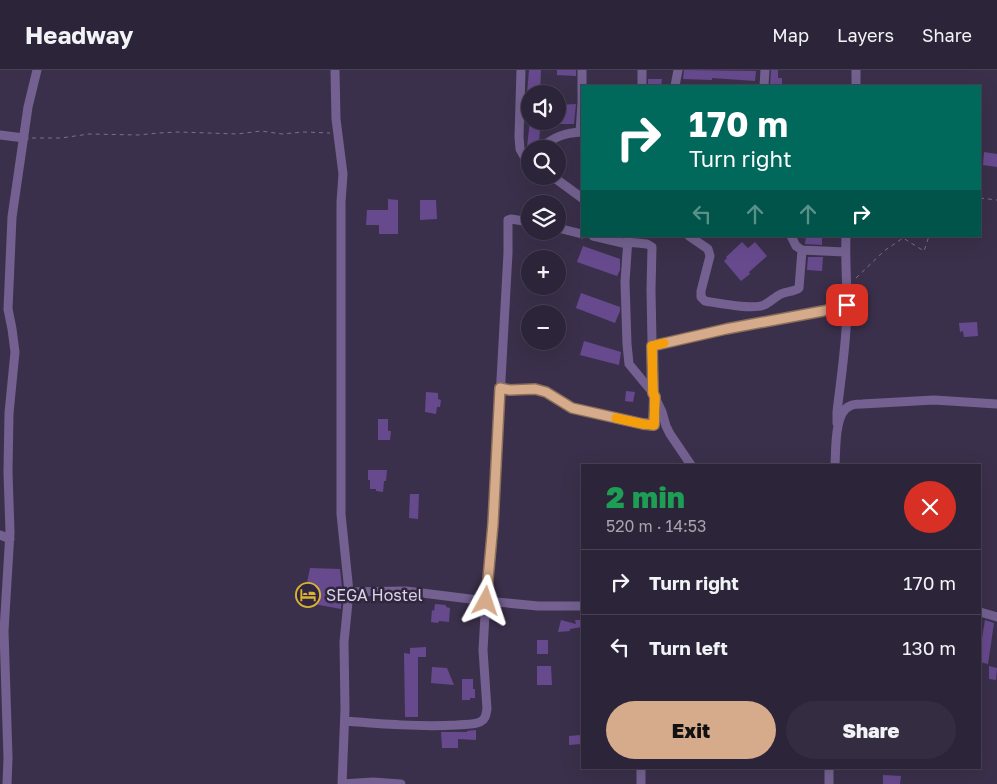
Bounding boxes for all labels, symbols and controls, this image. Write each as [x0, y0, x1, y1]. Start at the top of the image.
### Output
text: Headway [25, 20, 133, 49]
text: Map [772, 24, 809, 46]
text: Layers [837, 24, 894, 46]
text: Share [922, 24, 972, 46]
map controls [521, 85, 566, 350]
button: sound [521, 85, 566, 130]
text: 170 m [689, 103, 788, 145]
icon: right [606, 105, 671, 170]
button: search [521, 140, 566, 185]
text: Turn right [689, 145, 792, 172]
button: layers [521, 195, 566, 240]
icon: left [688, 200, 716, 228]
icon: ahead [741, 200, 769, 228]
icon: ahead [794, 200, 822, 228]
icon: right [847, 200, 875, 228]
button: + [521, 250, 566, 295]
pin [826, 284, 868, 326]
icon: arrive [833, 291, 861, 319]
button: − [521, 305, 566, 350]
text: 2 min [606, 479, 685, 515]
button: close [904, 481, 956, 533]
text: 520 m · 14:53 [606, 516, 706, 536]
icon: right [606, 568, 634, 596]
text: Turn right [649, 571, 739, 594]
text: 170 m [903, 571, 956, 594]
position arrow [459, 574, 511, 626]
hotel icon: SEGA Hostel [295, 582, 321, 608]
place label: SEGA Hostel [326, 585, 423, 605]
icon: left [606, 633, 634, 661]
text: Turn left [649, 636, 728, 659]
text: 130 m [902, 636, 956, 659]
button: Exit [606, 701, 776, 759]
button: Share [786, 701, 956, 759]

